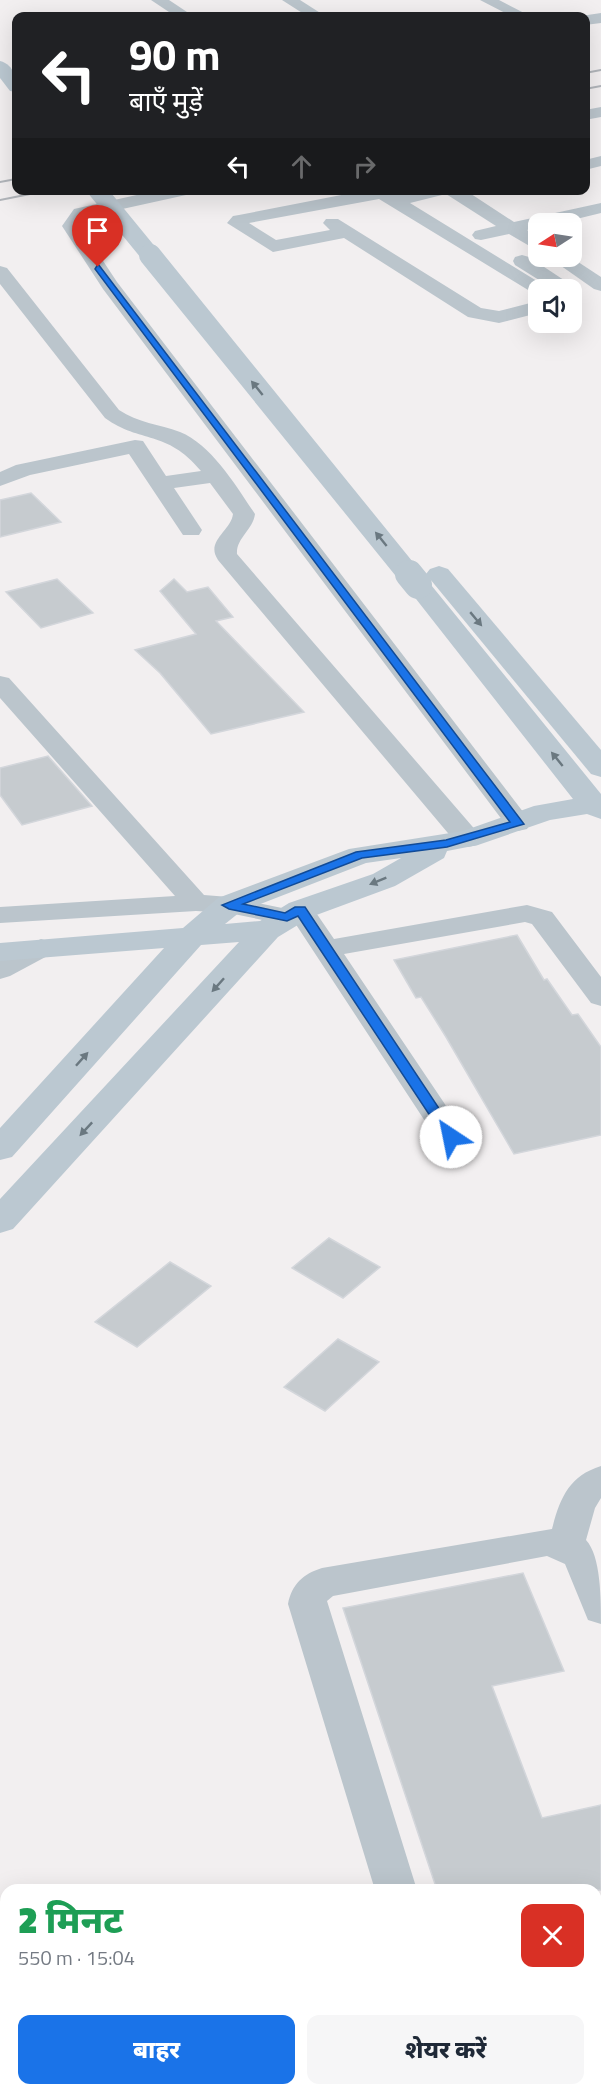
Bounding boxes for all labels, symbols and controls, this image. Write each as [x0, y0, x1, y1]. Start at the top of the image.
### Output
text: 90 m [129, 22, 221, 86]
icon: left [30, 36, 108, 114]
text: बाएँ मुड़ें [129, 80, 203, 121]
icon: left [222, 150, 255, 183]
icon: ahead [285, 150, 318, 183]
icon: right [348, 150, 381, 183]
pin [72, 205, 123, 267]
north arrow [528, 213, 582, 267]
map controls [528, 213, 582, 333]
icon: arrive [81, 214, 114, 247]
button: sound [528, 279, 582, 333]
one-way arrow [252, 381, 264, 396]
one-way arrow [375, 532, 387, 547]
one-way arrow [470, 611, 483, 627]
one-way arrow [551, 752, 563, 767]
one-way arrow [368, 877, 386, 887]
one-way arrow [212, 977, 225, 992]
one-way arrow [75, 1052, 88, 1067]
position arrow [419, 1105, 483, 1169]
one-way arrow [79, 1121, 93, 1136]
text: 2 मिनट [18, 1892, 123, 1947]
button: close [521, 1904, 584, 1967]
text: 550 m · 15:04 [18, 1942, 135, 1973]
button: बाहर [18, 2015, 295, 2084]
button: शेयर करें [307, 2015, 584, 2084]

